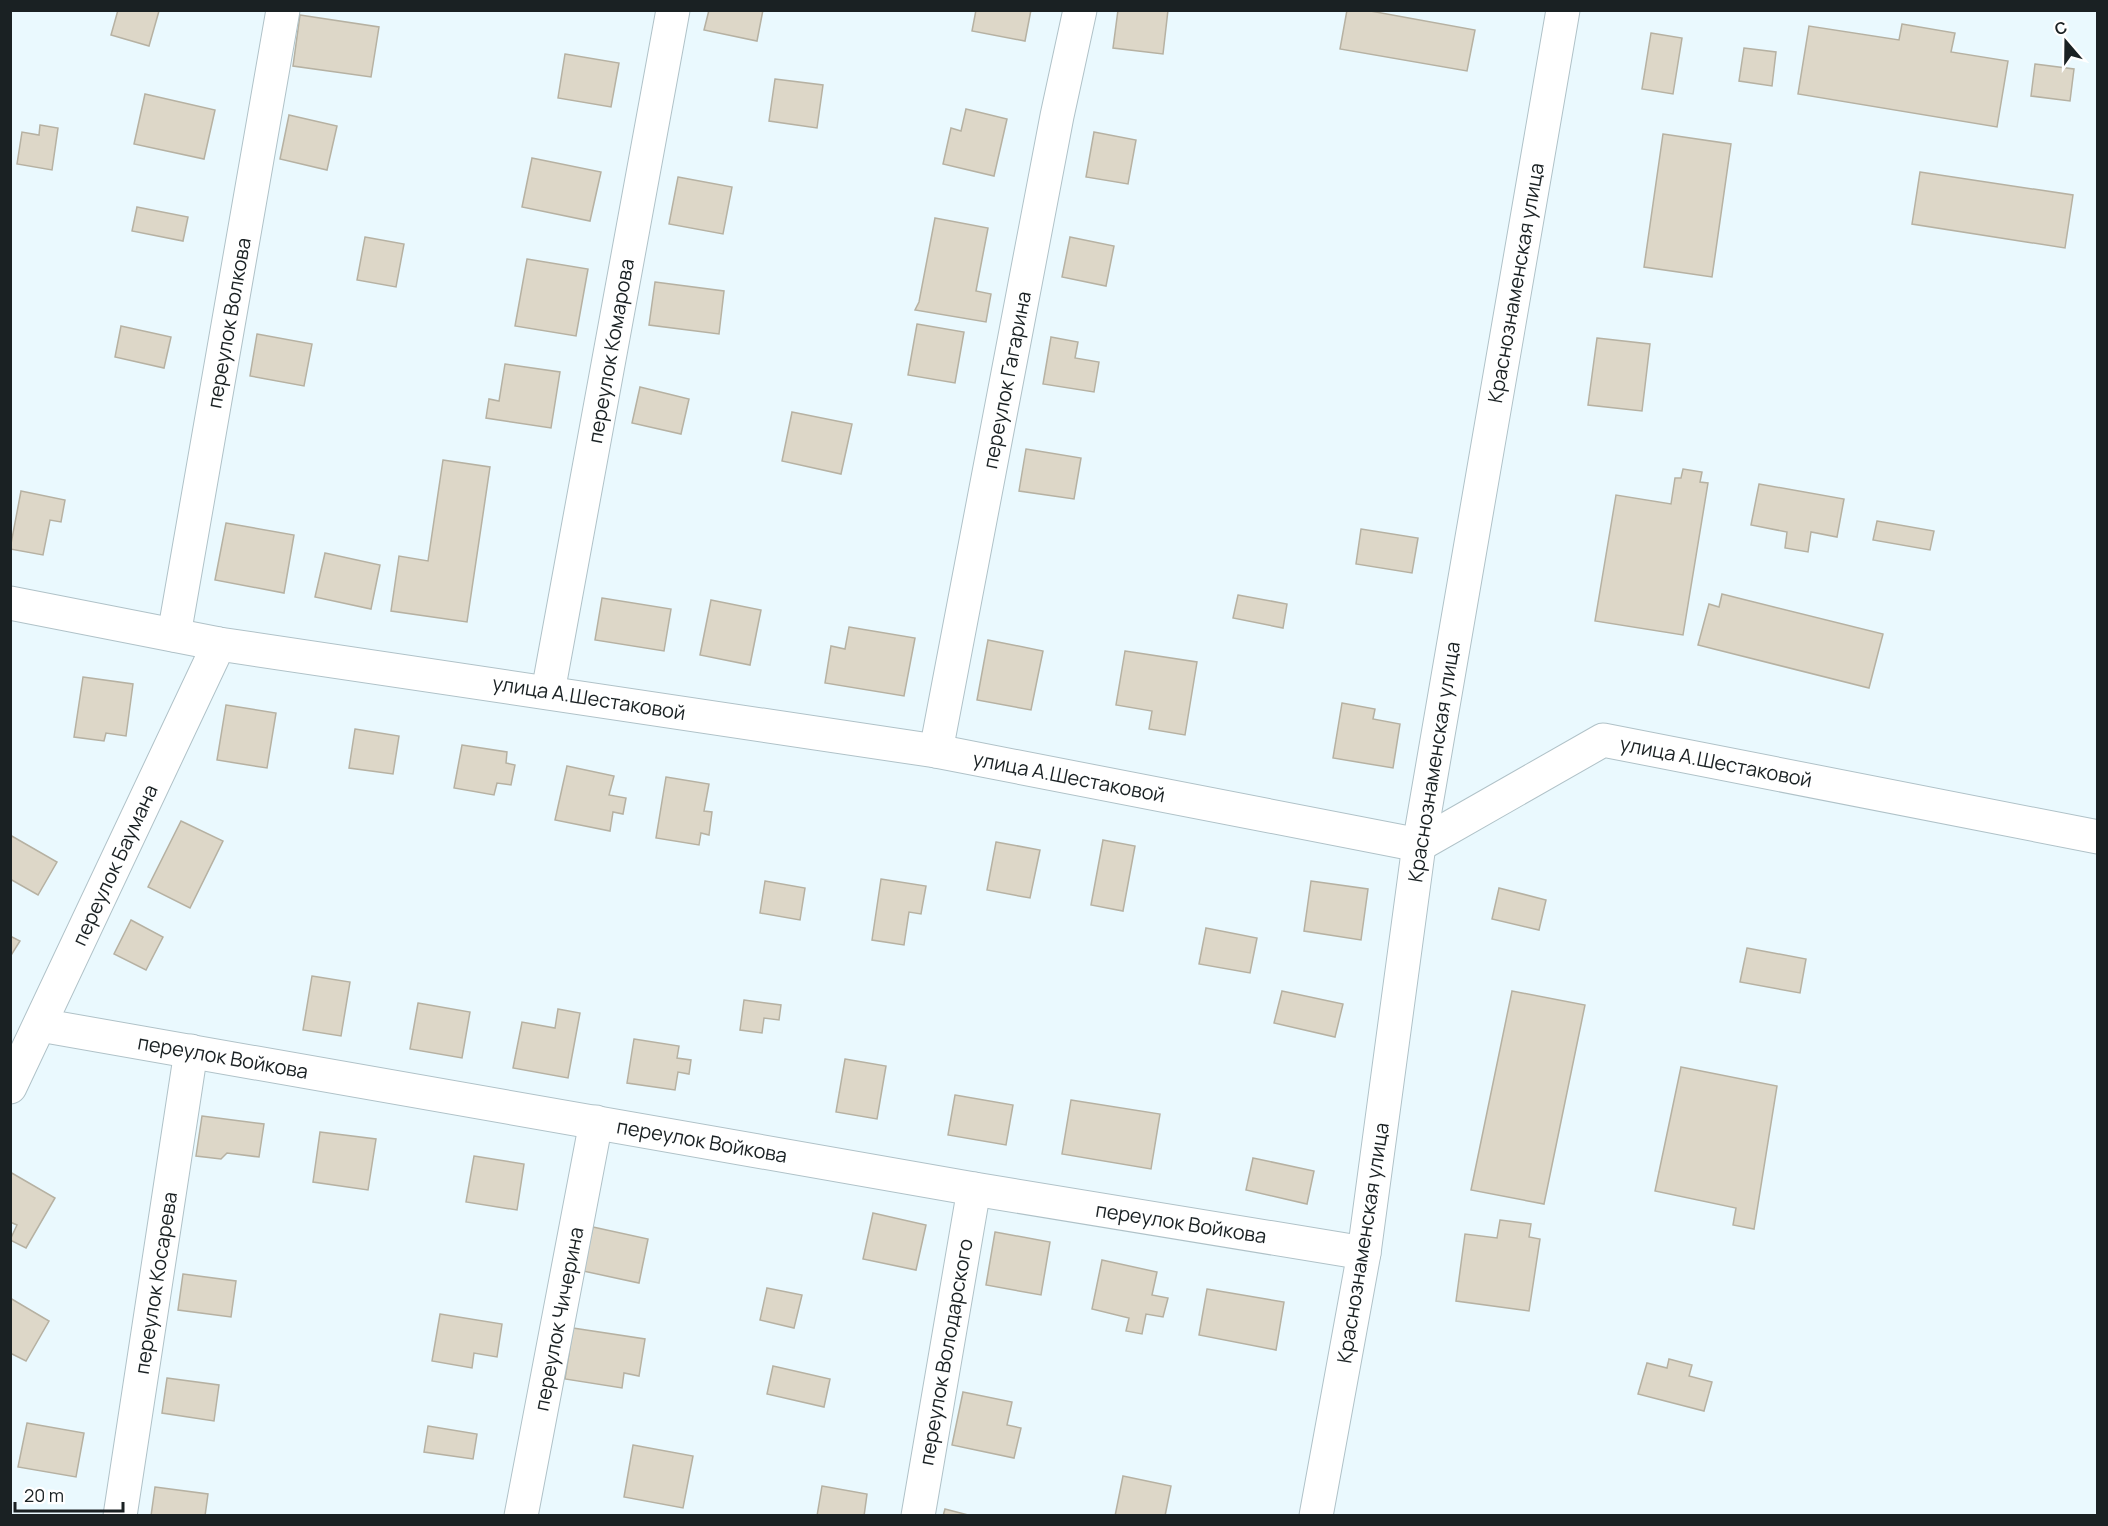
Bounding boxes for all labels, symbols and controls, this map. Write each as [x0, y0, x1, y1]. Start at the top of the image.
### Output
north arrow [2036, 12, 2096, 72]
text: С [2052, 15, 2070, 40]
street label: Краснознаменская улица [1481, 161, 1550, 405]
street label: переулок Волкова [200, 235, 257, 410]
street label: переулок Комарова [581, 256, 640, 445]
street label: переулок Гагарина [976, 289, 1037, 471]
street label: Краснознаменская улица [1401, 640, 1466, 884]
street label: улица А.Шестаковой [491, 669, 688, 726]
street label: улица А.Шестаковой [1618, 730, 1814, 793]
street label: улица А.Шестаковой [971, 745, 1167, 808]
street label: переулок Баумана [65, 780, 164, 950]
street label: переулок Войкова [136, 1028, 310, 1085]
street label: переулок Войкова [615, 1112, 789, 1169]
street label: Краснознаменская улица [1330, 1121, 1395, 1365]
street label: переулок Косарева [128, 1190, 183, 1376]
street label: переулок Войкова [1094, 1196, 1268, 1249]
street label: переулок Чичерина [527, 1225, 590, 1413]
street label: переулок Володарского [912, 1236, 979, 1467]
scale bar [15, 1475, 123, 1513]
text: 20 m [24, 1483, 64, 1507]

